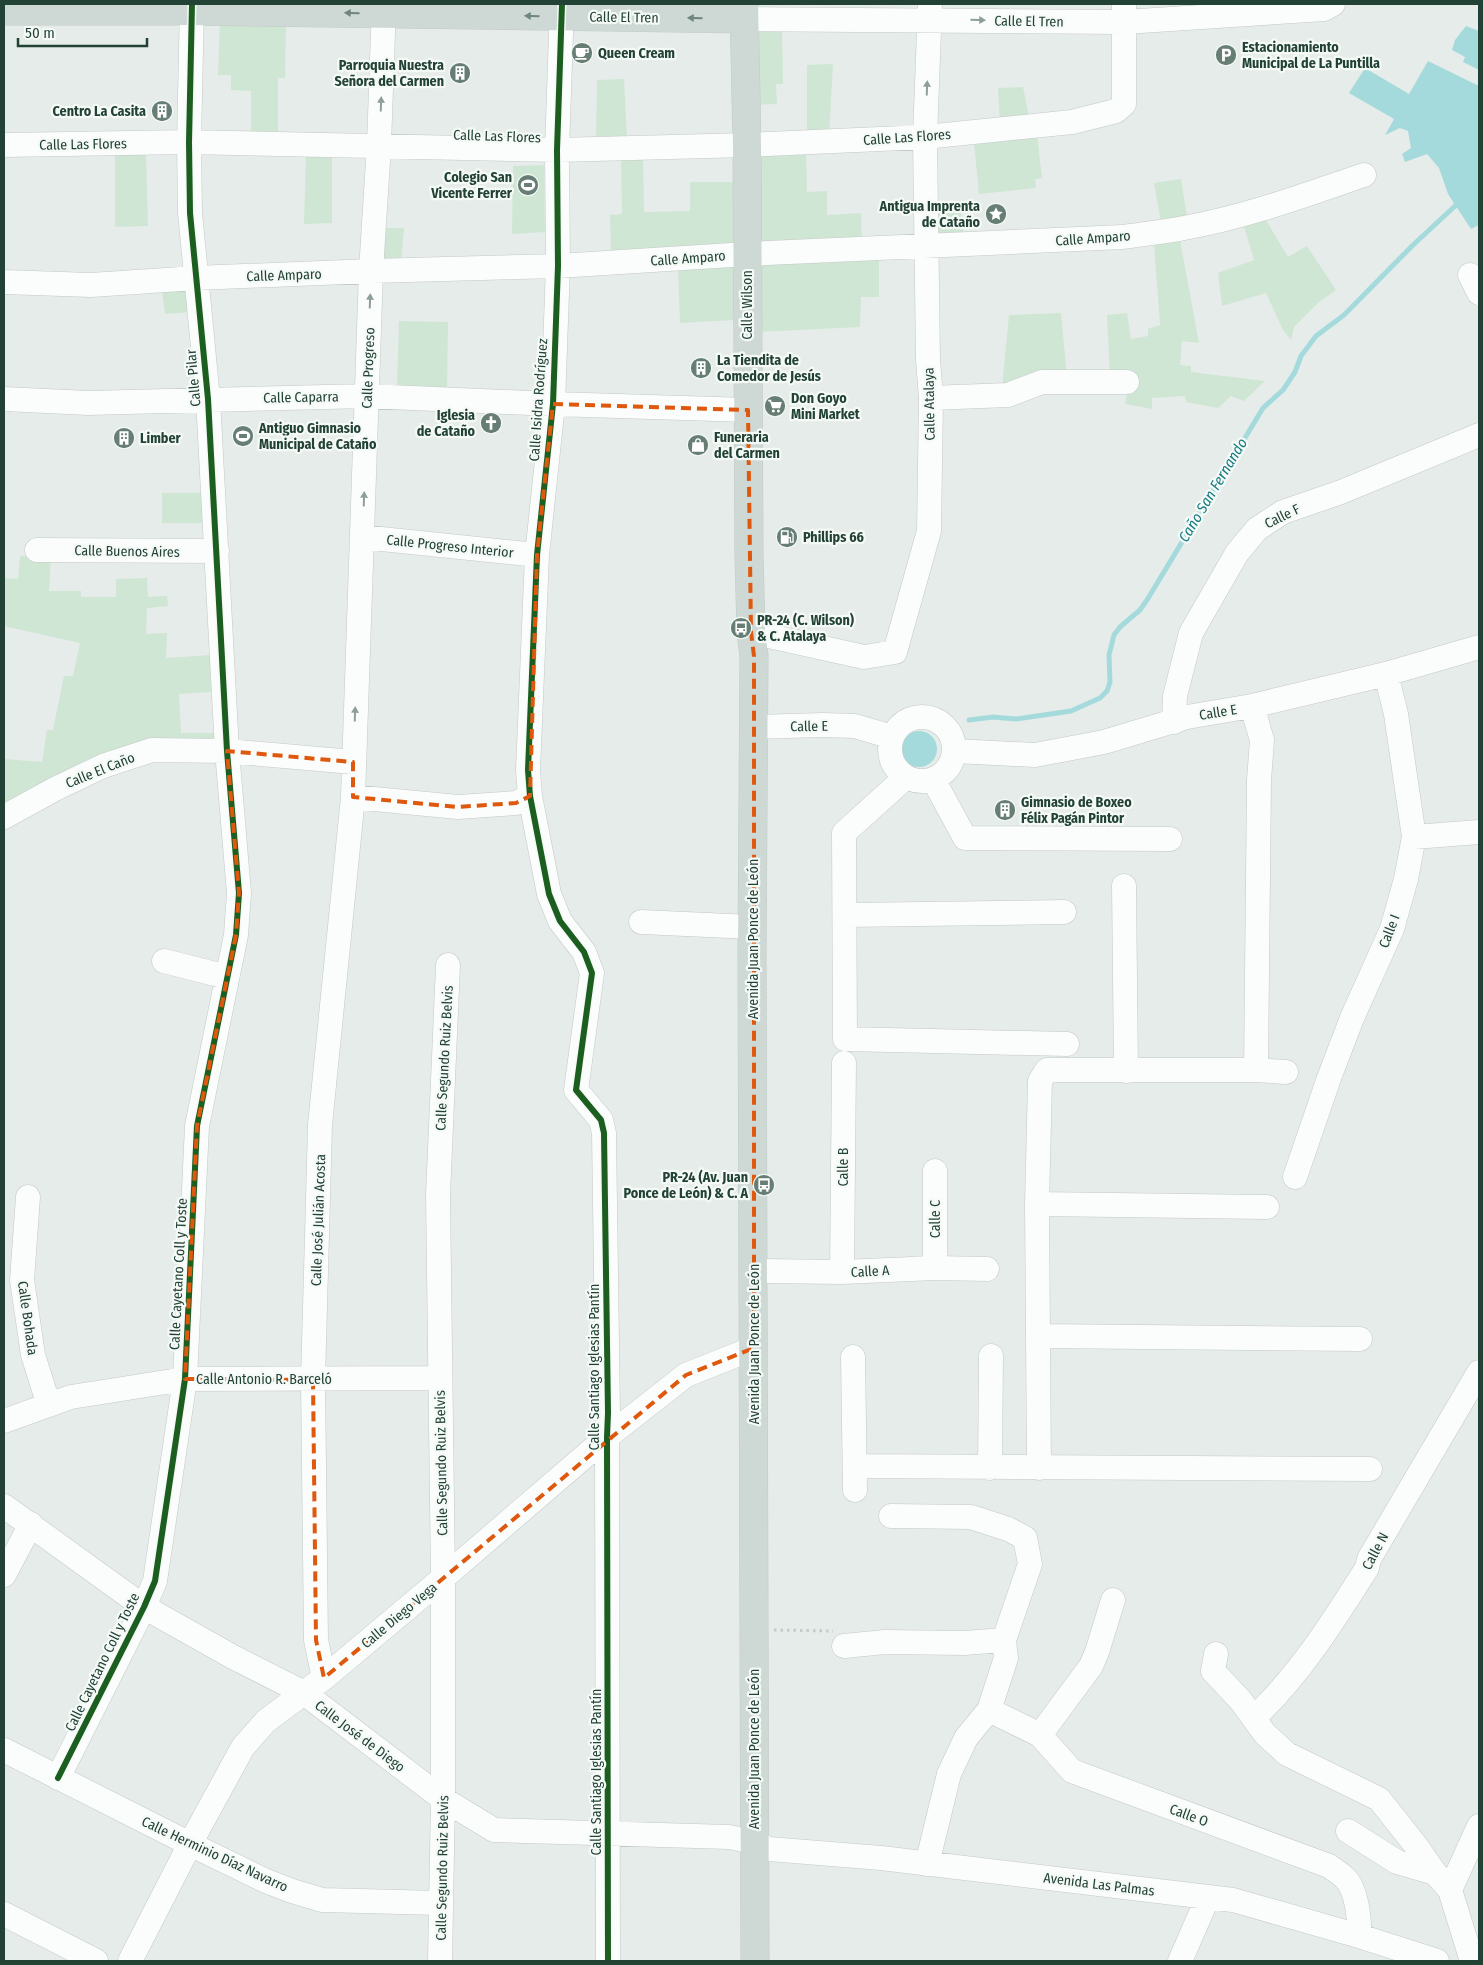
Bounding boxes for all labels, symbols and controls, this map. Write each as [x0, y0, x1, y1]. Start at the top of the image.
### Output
street label: Calle El Tren [589, 8, 659, 27]
one-way arrow [344, 9, 360, 17]
one-way arrow [524, 12, 540, 20]
street label: Calle El Tren [994, 12, 1064, 31]
one-way arrow [687, 14, 703, 22]
scale bar [18, 15, 146, 47]
one-way arrow [971, 16, 987, 24]
text: 50 m [25, 24, 55, 42]
place label: Estacionamiento Municipal de La Puntilla [1242, 39, 1380, 72]
cafe icon: Queen Cream [570, 41, 594, 65]
parking icon: Estacionamiento Municipal de La Puntilla [1214, 43, 1238, 67]
place label: Queen Cream [598, 45, 675, 62]
place label: Parroquia Nuestra Señora del Carmen [334, 57, 444, 90]
building icon: Parroquia Nuestra Señora del Carmen [448, 61, 472, 85]
one-way arrow [923, 80, 931, 96]
one-way arrow [377, 96, 385, 112]
building icon: Centro La Casita [150, 99, 174, 123]
place label: Centro La Casita [53, 103, 146, 120]
street label: Calle Las Flores [453, 126, 541, 147]
street label: Calle Las Flores [863, 126, 951, 149]
street label: Calle Las Flores [39, 135, 127, 154]
place label: Colegio San Vicente Ferrer [430, 169, 513, 202]
sports icon: Colegio San Vicente Ferrer [516, 173, 540, 197]
place label: Antigua Imprenta de Cataño [879, 198, 981, 231]
place icon: Antigua Imprenta de Cataño [984, 202, 1008, 226]
street label: Calle Amparo [1055, 227, 1131, 250]
street label: Calle Amparo [650, 247, 726, 270]
street label: Calle Amparo [246, 266, 322, 285]
street label: Calle Wilson [739, 270, 756, 340]
one-way arrow [366, 293, 374, 309]
street label: Calle Progreso [359, 327, 378, 409]
street label: Calle Isidra Rodríguez [526, 337, 551, 462]
street label: Calle Pilar [183, 348, 204, 407]
place label: La Tiendita de Comedor de Jesús [717, 352, 821, 385]
building icon: La Tiendita de Comedor de Jesús [689, 356, 713, 380]
street label: Calle Atalaya [920, 367, 939, 441]
street label: Calle Caparra [263, 388, 339, 407]
place label: Don Goyo Mini Market [791, 390, 861, 423]
supermarket icon: Don Goyo Mini Market [763, 394, 787, 418]
place label: Iglesia de Cataño [417, 407, 476, 440]
church icon: Iglesia de Cataño [479, 411, 503, 435]
place label: Antiguo Gimnasio Municipal de Cataño [258, 420, 377, 453]
sports icon: Antiguo Gimnasio Municipal de Cataño [231, 424, 255, 448]
building icon: Limber [112, 426, 136, 450]
place label: Funeraria del Carmen [714, 429, 780, 462]
place label: Limber [140, 430, 182, 447]
shop icon: Funeraria del Carmen [686, 433, 710, 457]
water label: Caño San Fernando [1175, 435, 1251, 545]
one-way arrow [360, 491, 368, 507]
street label: Calle F [1262, 501, 1303, 532]
fuel station icon: Phillips 66 [775, 525, 799, 549]
place label: Phillips 66 [803, 529, 864, 546]
street label: Calle Progreso Interior [386, 531, 514, 562]
street label: Calle Buenos Aires [74, 542, 180, 561]
place label: PR-24 (C. Wilson) & C. Atalaya [757, 612, 854, 645]
bus stop icon: PR-24 (C. Wilson) & C. Atalaya [729, 616, 753, 640]
street label: Calle E [1198, 701, 1238, 724]
one-way arrow [352, 705, 360, 721]
street label: Calle E [790, 718, 828, 735]
street label: Calle El Caño [63, 749, 137, 792]
place label: Gimnasio de Boxeo Félix Pagán Pintor [1021, 794, 1132, 827]
building icon: Gimnasio de Boxeo Félix Pagán Pintor [993, 798, 1017, 822]
street label: Avenida Juan Ponce de León [745, 859, 762, 1019]
street label: Calle I [1375, 912, 1404, 951]
street label: Calle Segundo Ruiz Belvis [432, 985, 457, 1131]
street label: Calle B [835, 1147, 852, 1186]
street label: Calle José Julián Acosta [308, 1153, 329, 1286]
place label: PR-24 (Av. Juan Ponce de León) & C. A [624, 1169, 748, 1202]
bus stop icon: PR-24 (Av. Juan Ponce de León) & C. A [752, 1173, 776, 1197]
street label: Calle Cayetano Coll y Toste [166, 1198, 191, 1350]
street label: Calle C [927, 1200, 944, 1238]
street label: Calle A [850, 1262, 890, 1281]
street label: Avenida Juan Ponce de León [746, 1264, 763, 1424]
street label: Calle Bohada [14, 1280, 41, 1356]
street label: Calle Santiago Iglesias Pantín [586, 1284, 603, 1450]
street label: Calle Antonio R. Barceló [196, 1371, 332, 1388]
street label: Calle Segundo Ruiz Belvis [432, 1390, 451, 1536]
street label: Calle N [1359, 1530, 1392, 1573]
street label: Calle Diego Vega [358, 1579, 441, 1652]
street label: Calle Cayetano Coll y Toste [61, 1590, 143, 1734]
street label: Avenida Juan Ponce de León [746, 1669, 763, 1829]
street label: Calle Santiago Iglesias Pantín [588, 1689, 605, 1855]
street label: Calle José de Diego [311, 1697, 408, 1776]
street label: Calle Segundo Ruiz Belvis [433, 1795, 452, 1941]
street label: Calle O [1167, 1801, 1211, 1830]
street label: Calle Herminio Díaz Navarro [139, 1813, 291, 1896]
street label: Avenida Las Palmas [1042, 1869, 1155, 1900]

